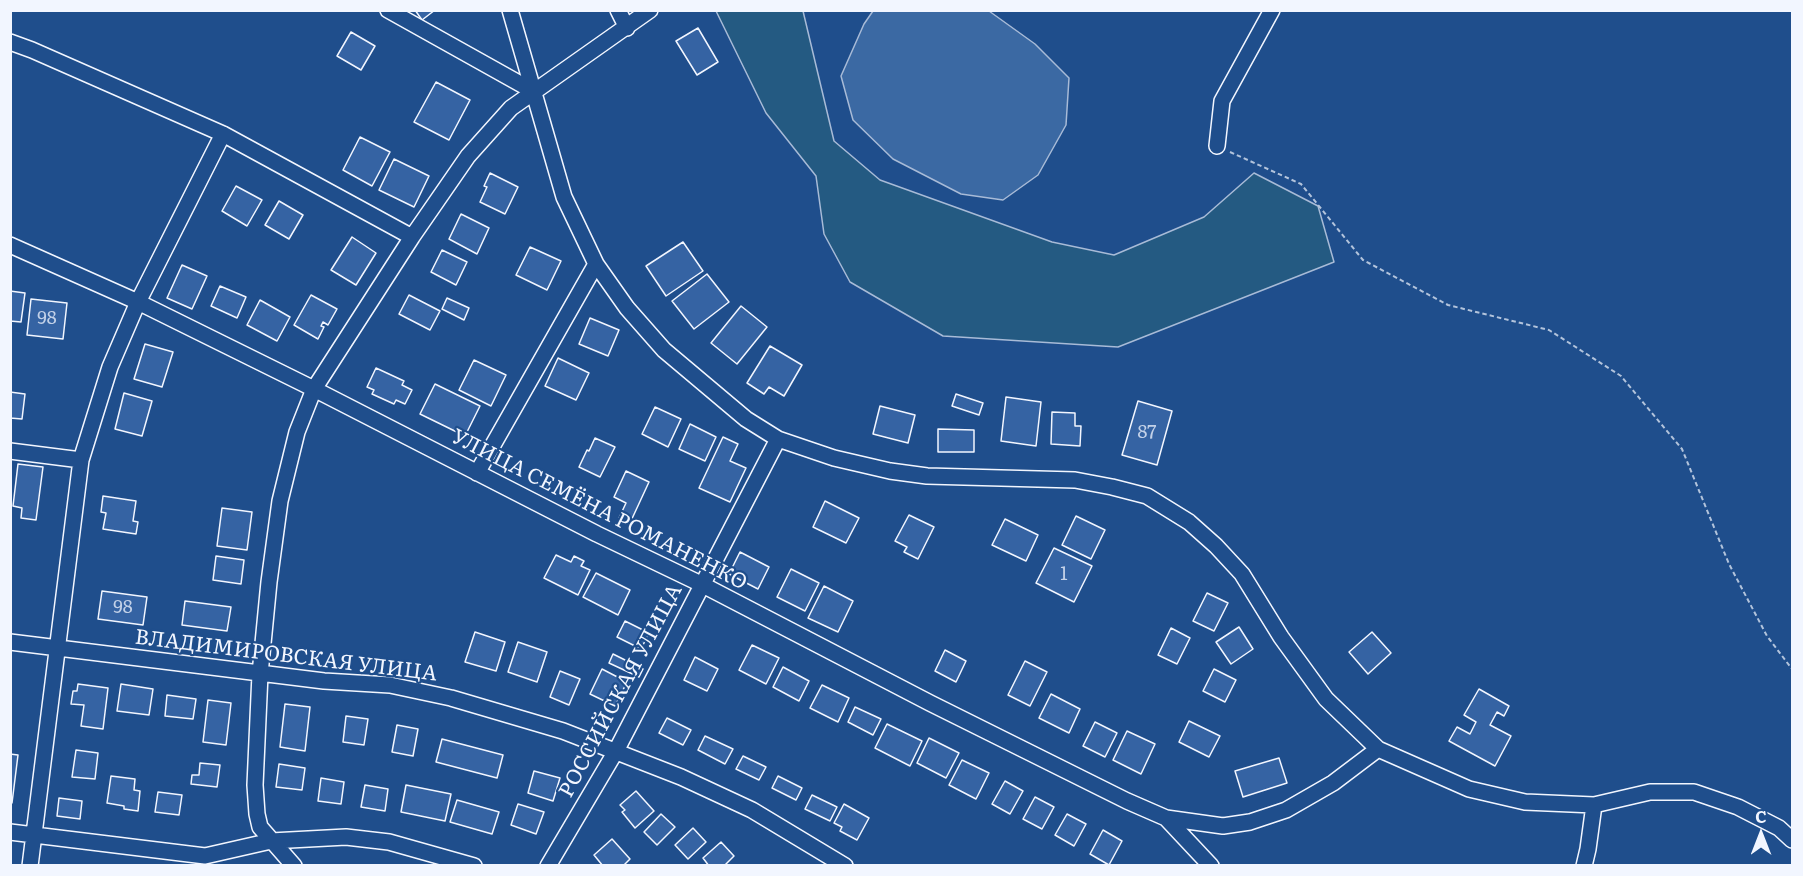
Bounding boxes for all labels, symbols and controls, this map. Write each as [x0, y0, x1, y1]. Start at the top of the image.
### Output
house number: 98 [37, 308, 57, 330]
house number: 87 [1138, 422, 1156, 444]
street label: УЛИЦА СЕМЁНА РОМАНЕНКО [447, 424, 751, 596]
house number: 1 [1060, 564, 1068, 586]
street label: РОССИЙСКАЯ УЛИЦА [554, 580, 688, 802]
house number: 98 [113, 597, 133, 619]
street label: ВЛАДИМИРОВСКАЯ УЛИЦА [133, 625, 439, 687]
north arrow [1731, 804, 1791, 864]
text: С [1755, 804, 1767, 828]

